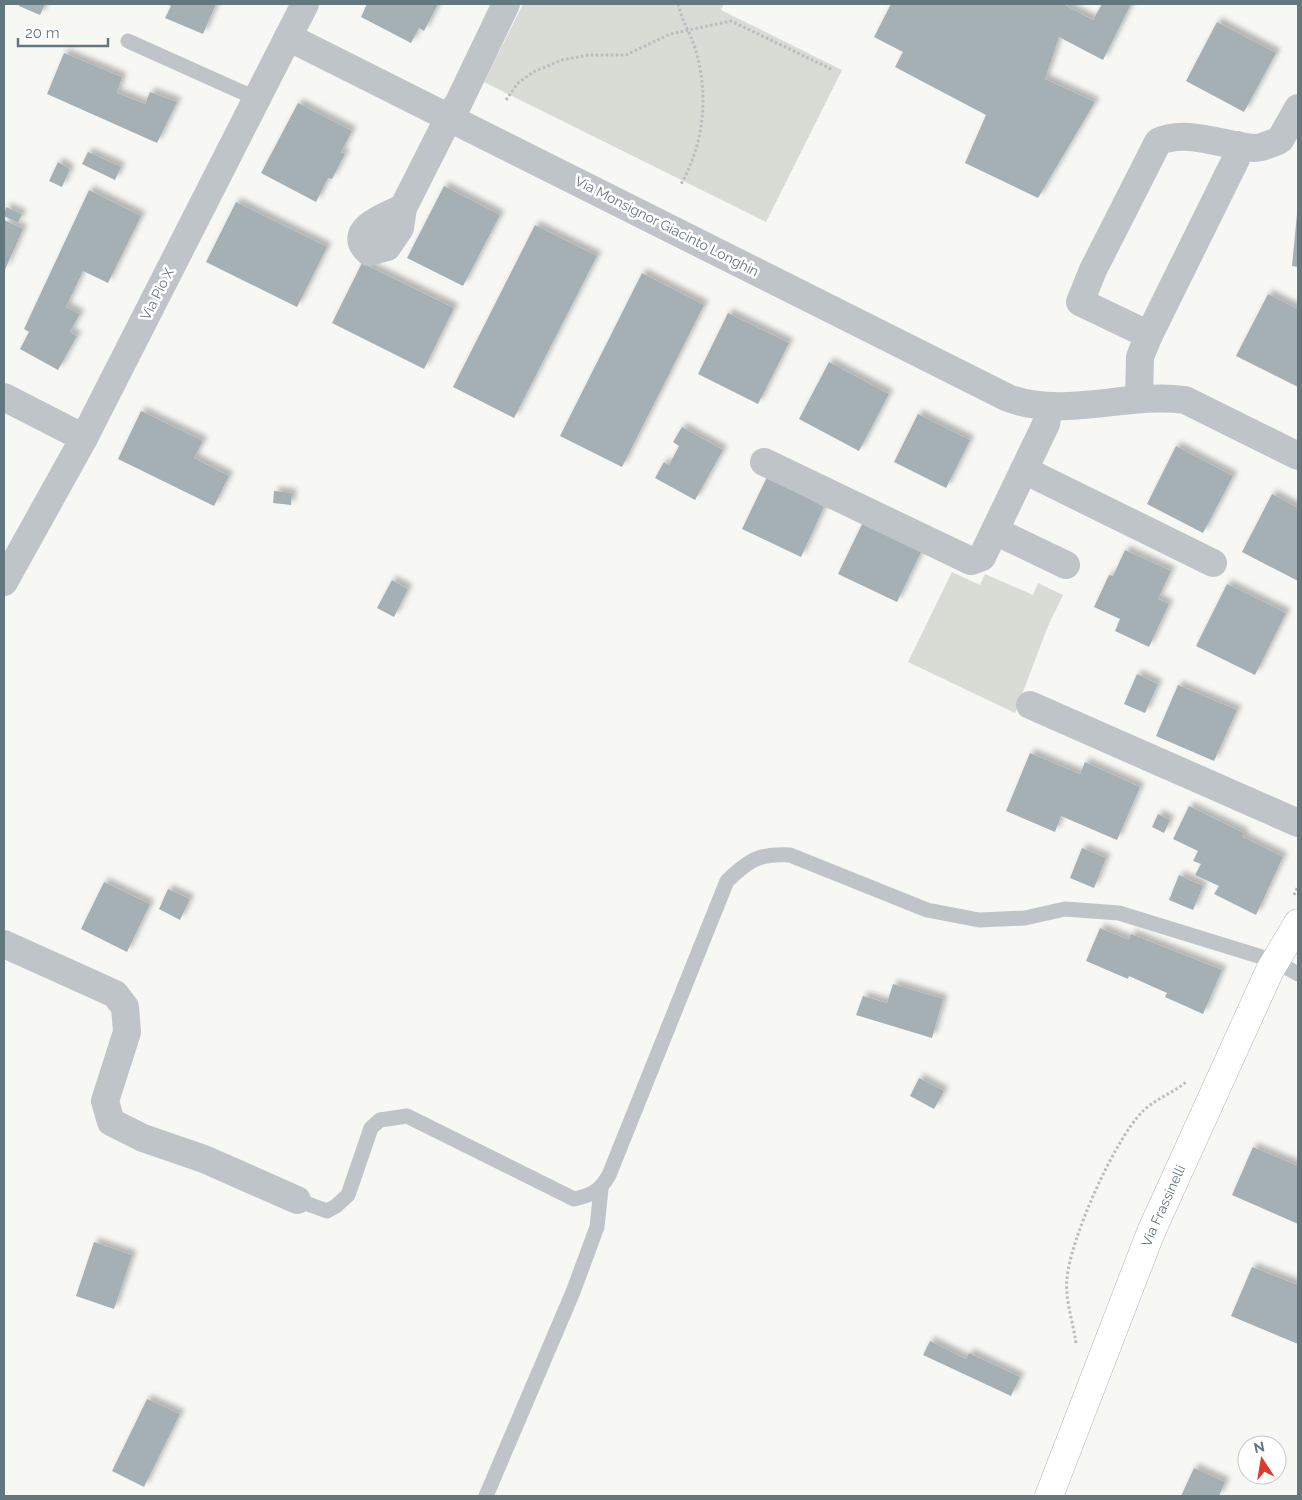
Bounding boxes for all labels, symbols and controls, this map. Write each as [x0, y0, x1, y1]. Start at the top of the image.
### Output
scale bar [18, 15, 108, 47]
text: 20 m [25, 24, 60, 42]
street label: Via Monsignor Giacinto Longhin [572, 173, 762, 279]
street label: Via Pio X [137, 265, 177, 323]
street label: Via Frassinelli [1138, 1162, 1188, 1249]
north arrow [1237, 1435, 1287, 1485]
text: N [1252, 1438, 1266, 1456]

